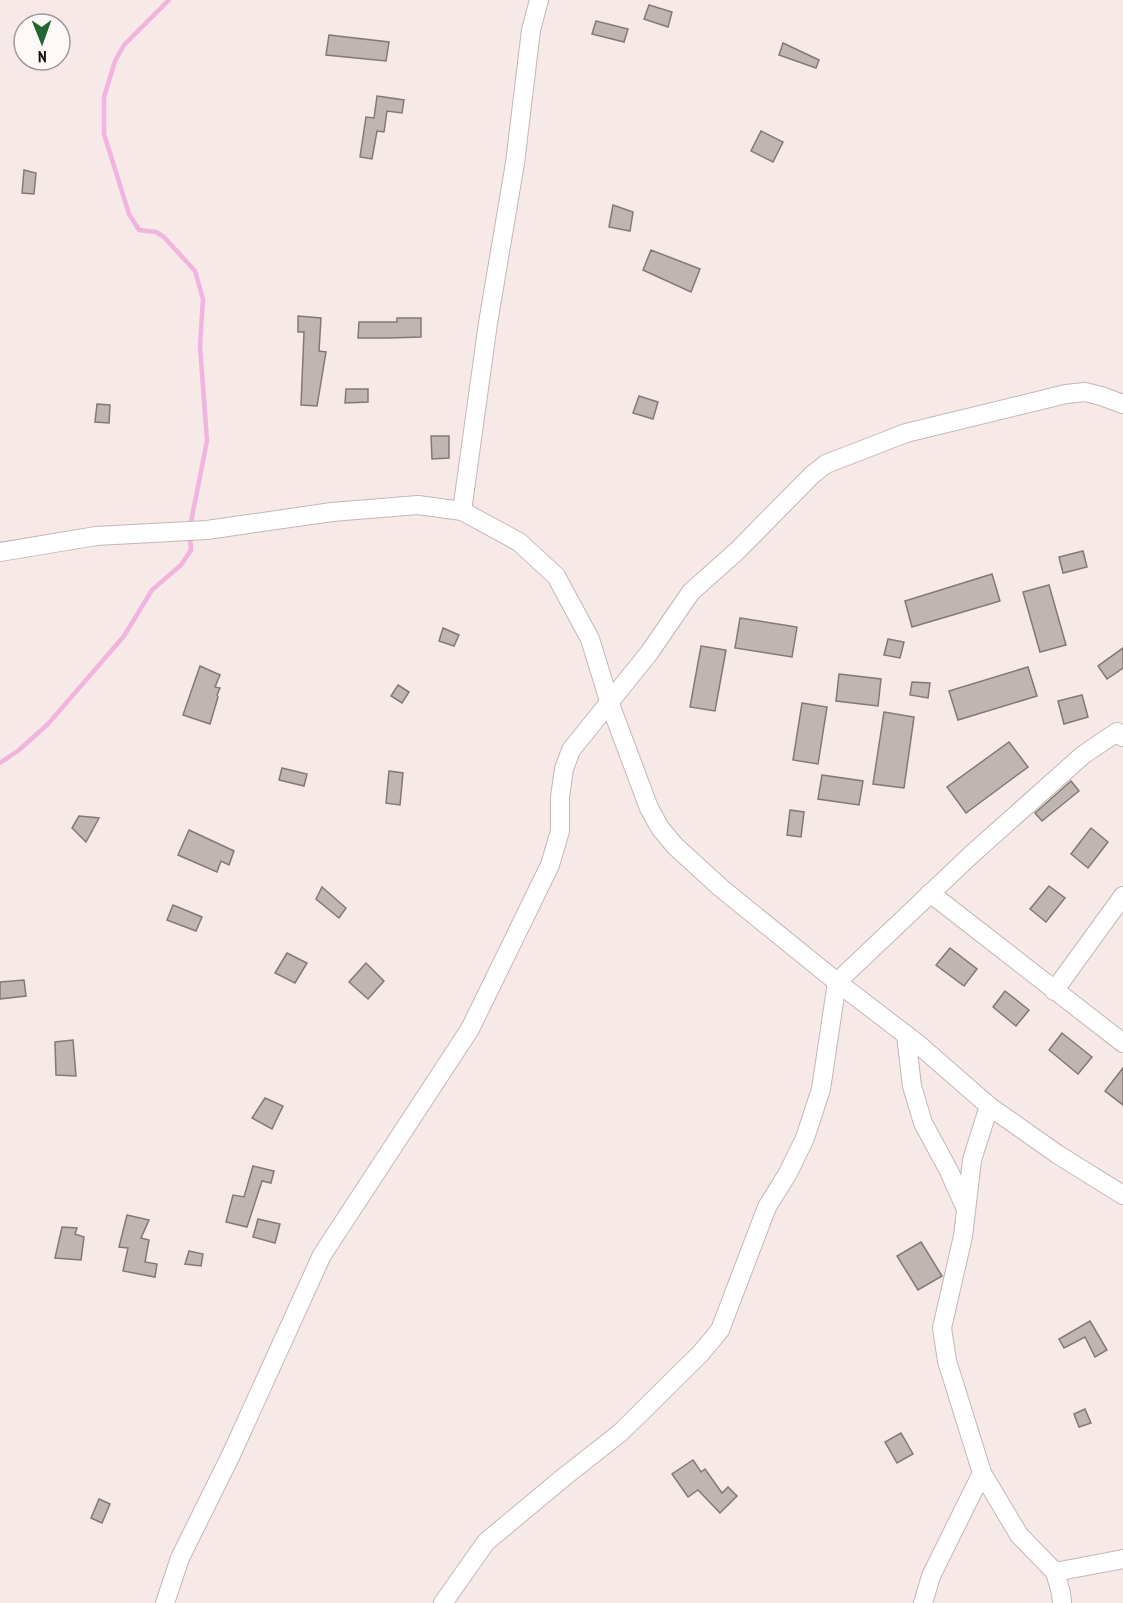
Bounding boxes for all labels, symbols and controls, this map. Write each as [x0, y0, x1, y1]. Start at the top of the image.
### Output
north arrow [12, 12, 72, 72]
text: N [38, 47, 47, 67]

